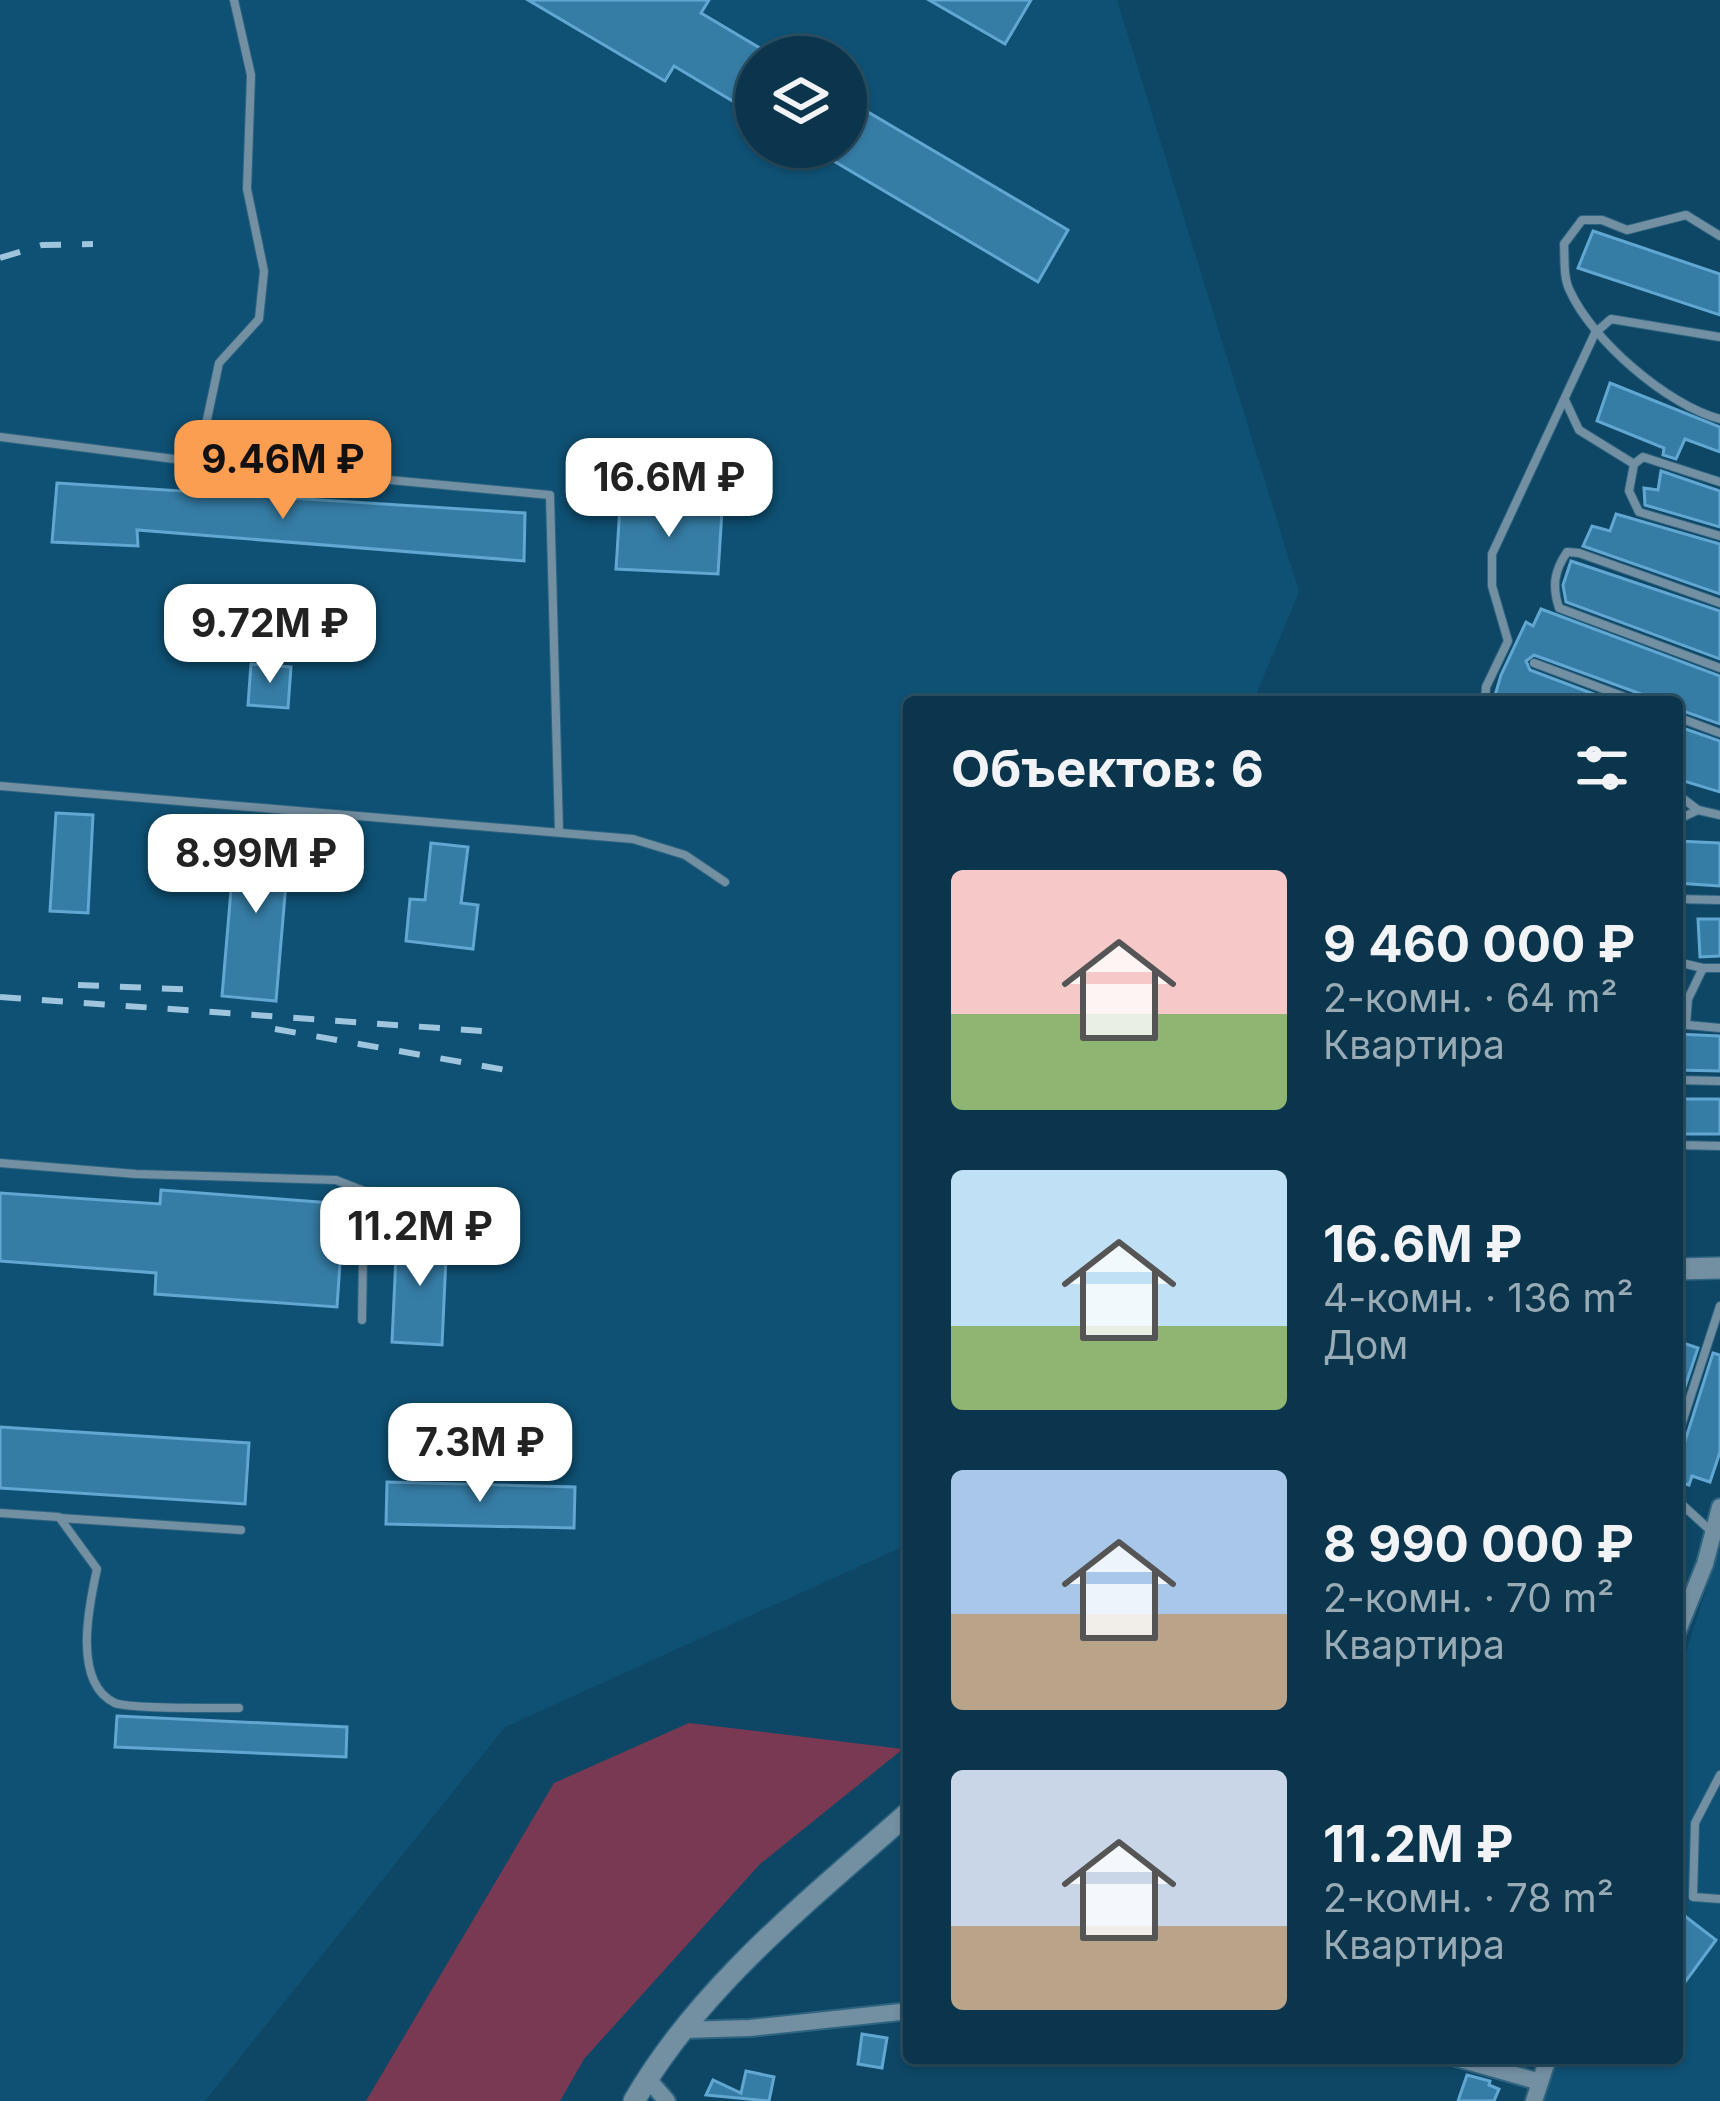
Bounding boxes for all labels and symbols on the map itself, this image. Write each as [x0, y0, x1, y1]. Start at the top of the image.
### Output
pin: 9.46M ₽ [172, 420, 394, 522]
pin: 16.6M ₽ [558, 438, 780, 540]
pin: 9.72M ₽ [159, 584, 381, 686]
pin: 8.99M ₽ [145, 814, 367, 916]
pin: 11.2M ₽ [309, 1187, 531, 1289]
pin: 7.3M ₽ [382, 1403, 578, 1505]

